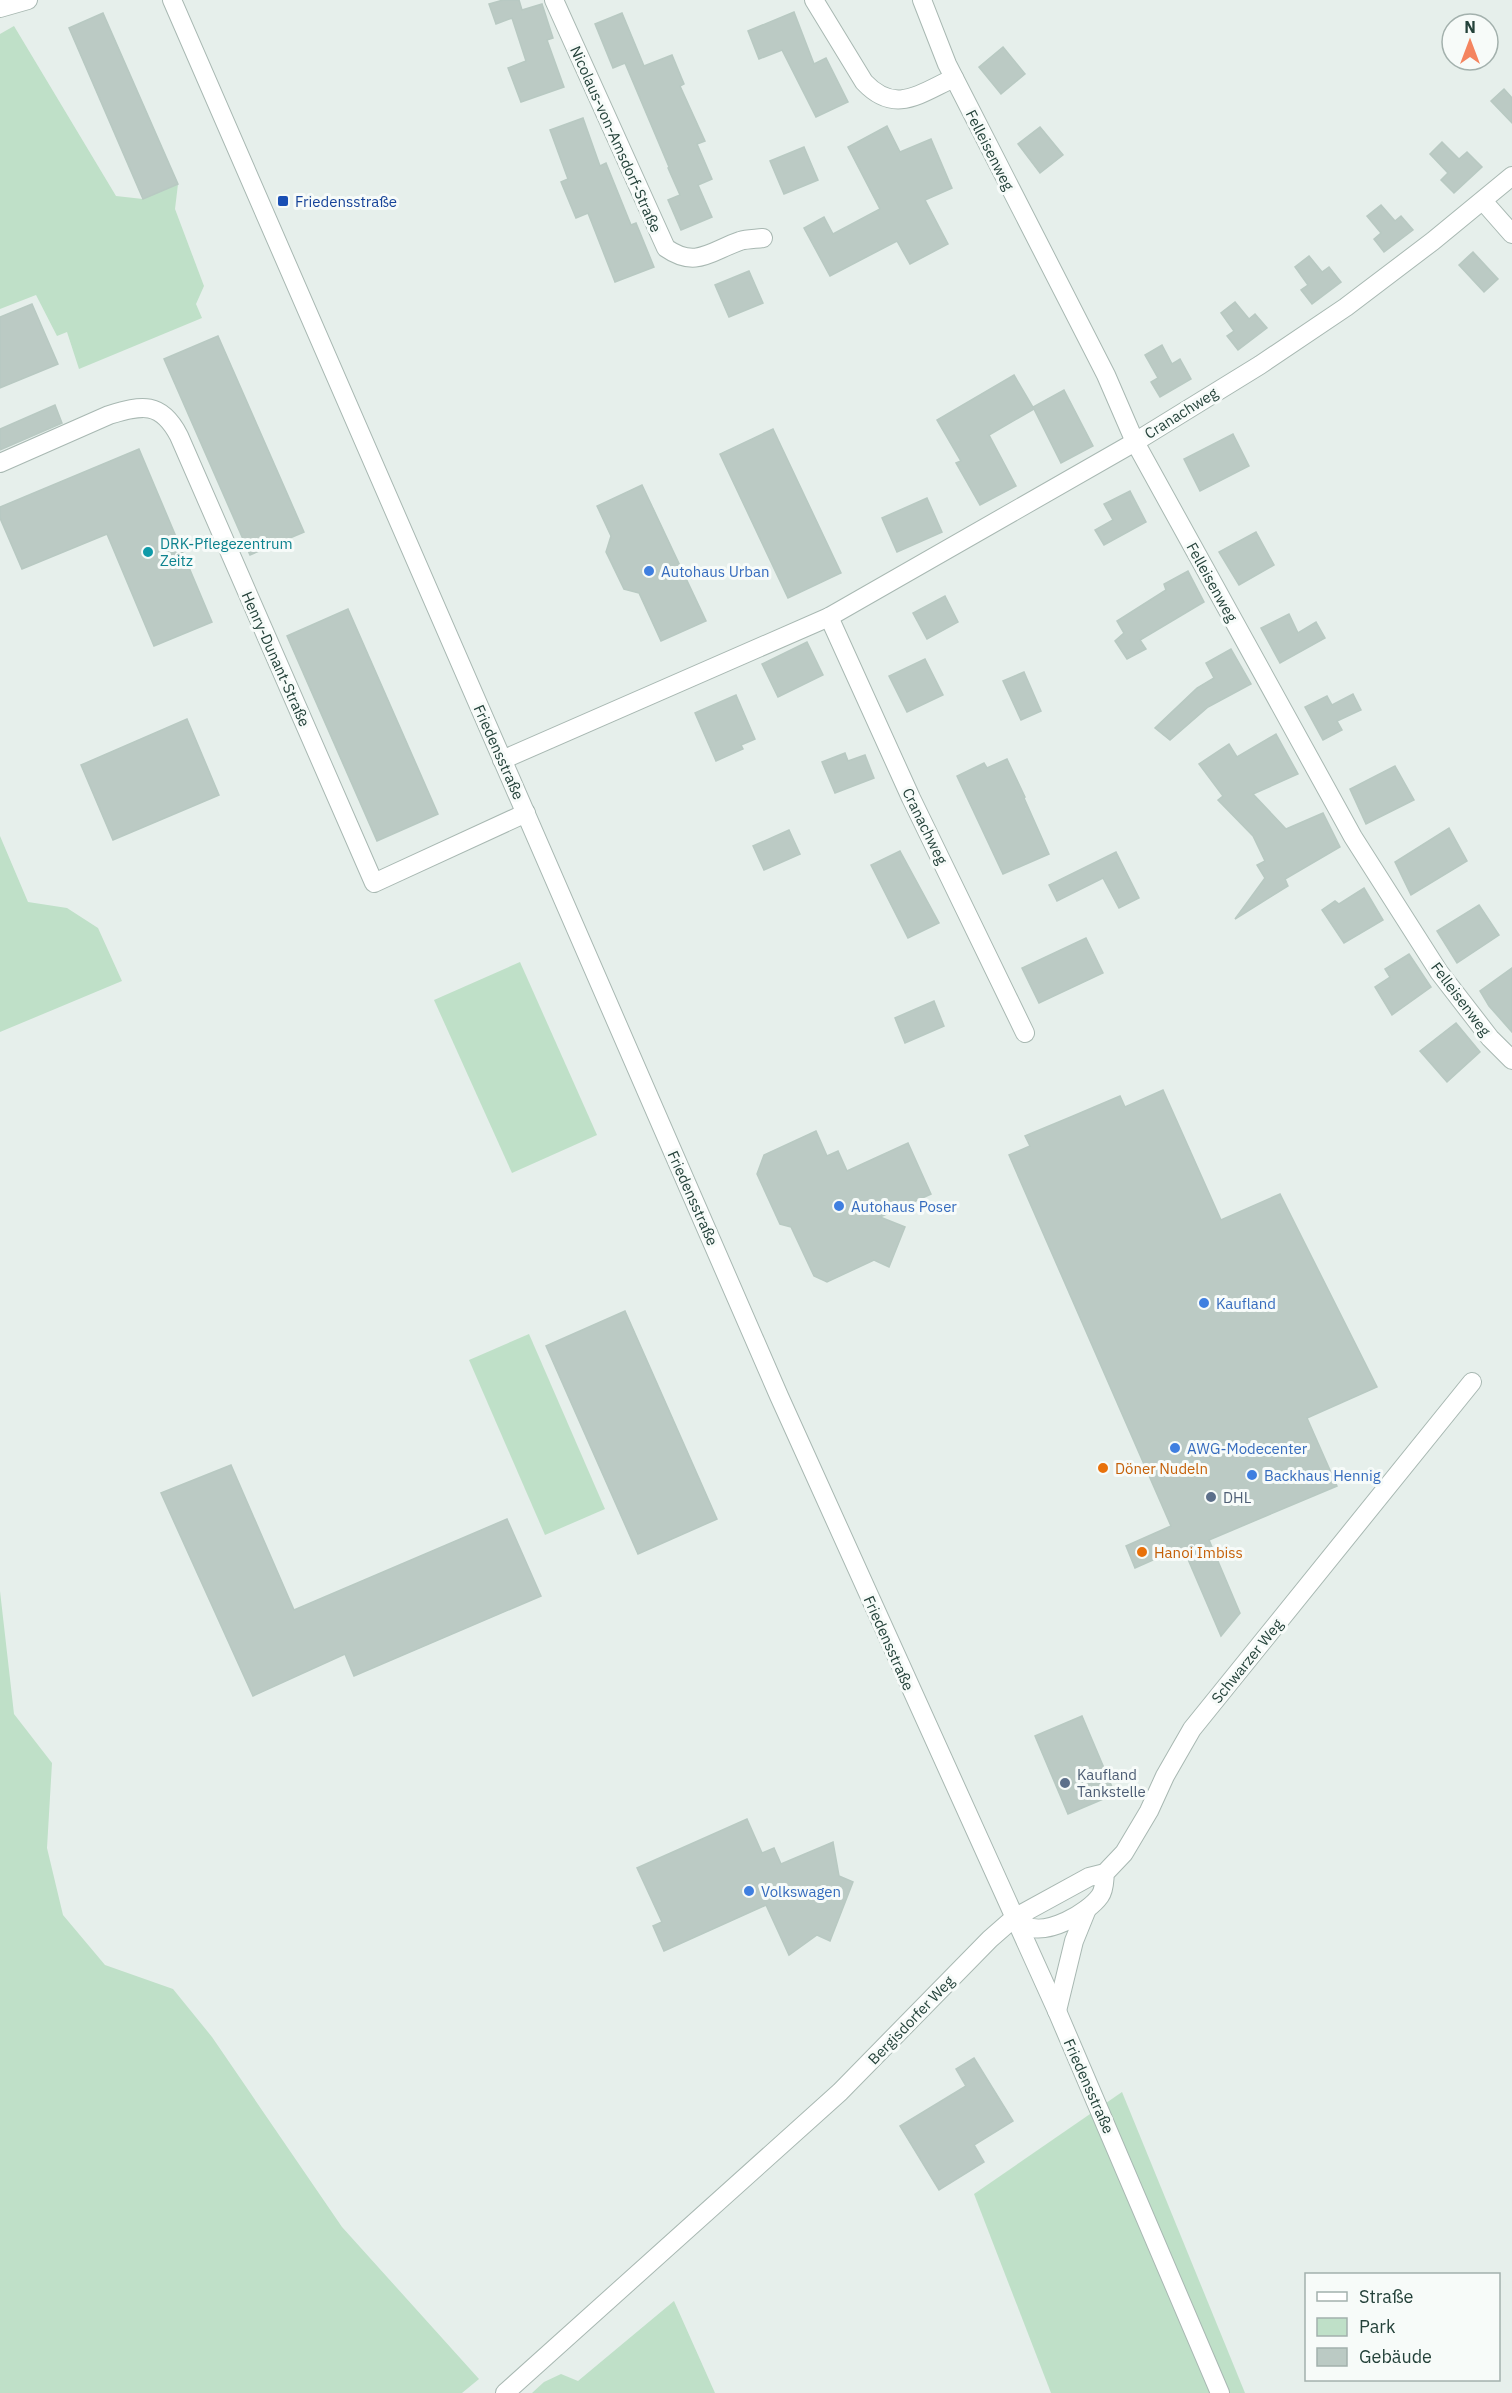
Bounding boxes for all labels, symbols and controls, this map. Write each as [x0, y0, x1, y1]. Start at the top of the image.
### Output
north arrow [1440, 12, 1500, 72]
text: N [1464, 17, 1476, 37]
street label: Nicolaus-von-Amsdorf-Straße [566, 43, 666, 235]
street label: Felleisenweg [962, 107, 1018, 194]
place label: Friedensstraße [295, 192, 397, 211]
marker: Friedensstraße [276, 194, 290, 208]
street label: Cranachweg [1141, 383, 1221, 443]
place label: DRK-Pflegezentrum Zeitz [160, 534, 293, 570]
street label: Felleisenweg [1182, 539, 1242, 625]
marker: DRK-Pflegezentrum Zeitz [141, 545, 155, 559]
place label: Autohaus Urban [661, 562, 770, 581]
marker: Autohaus Urban [642, 564, 656, 578]
street label: Henry-Dunant-Straße [238, 588, 314, 730]
street label: Friedensstraße [470, 702, 528, 802]
street label: Cranachweg [898, 785, 952, 867]
street label: Felleisenweg [1427, 958, 1495, 1040]
street label: Friedensstraße [664, 1148, 722, 1248]
place label: Autohaus Poser [851, 1197, 957, 1216]
marker: Autohaus Poser [832, 1199, 846, 1213]
place label: Kaufland [1216, 1294, 1276, 1313]
marker: Kaufland [1197, 1296, 1211, 1310]
place label: AWG-Modecenter [1187, 1439, 1308, 1458]
marker: AWG-Modecenter [1168, 1441, 1182, 1455]
place label: Döner Nudeln [1115, 1459, 1208, 1478]
marker: Döner Nudeln [1096, 1461, 1110, 1475]
place label: Backhaus Hennig [1264, 1466, 1381, 1485]
marker: Backhaus Hennig [1245, 1468, 1259, 1482]
place label: DHL [1223, 1488, 1252, 1507]
marker: DHL [1204, 1490, 1218, 1504]
place label: Hanoi Imbiss [1154, 1543, 1243, 1562]
marker: Hanoi Imbiss [1135, 1545, 1149, 1559]
street label: Friedensstraße [860, 1593, 918, 1693]
street label: Schwarzer Weg [1207, 1615, 1287, 1707]
place label: Kaufland Tankstelle [1077, 1765, 1146, 1801]
marker: Kaufland Tankstelle [1058, 1776, 1072, 1790]
place label: Volkswagen [761, 1882, 841, 1901]
marker: Volkswagen [742, 1884, 756, 1898]
street label: Bergisdorfer Weg [864, 1972, 958, 2068]
street label: Friedensstraße [1060, 2036, 1118, 2136]
legend [1305, 2273, 1500, 2381]
text: Straße [1359, 2285, 1413, 2308]
text: Park [1359, 2315, 1396, 2338]
text: Gebäude [1359, 2345, 1432, 2368]

